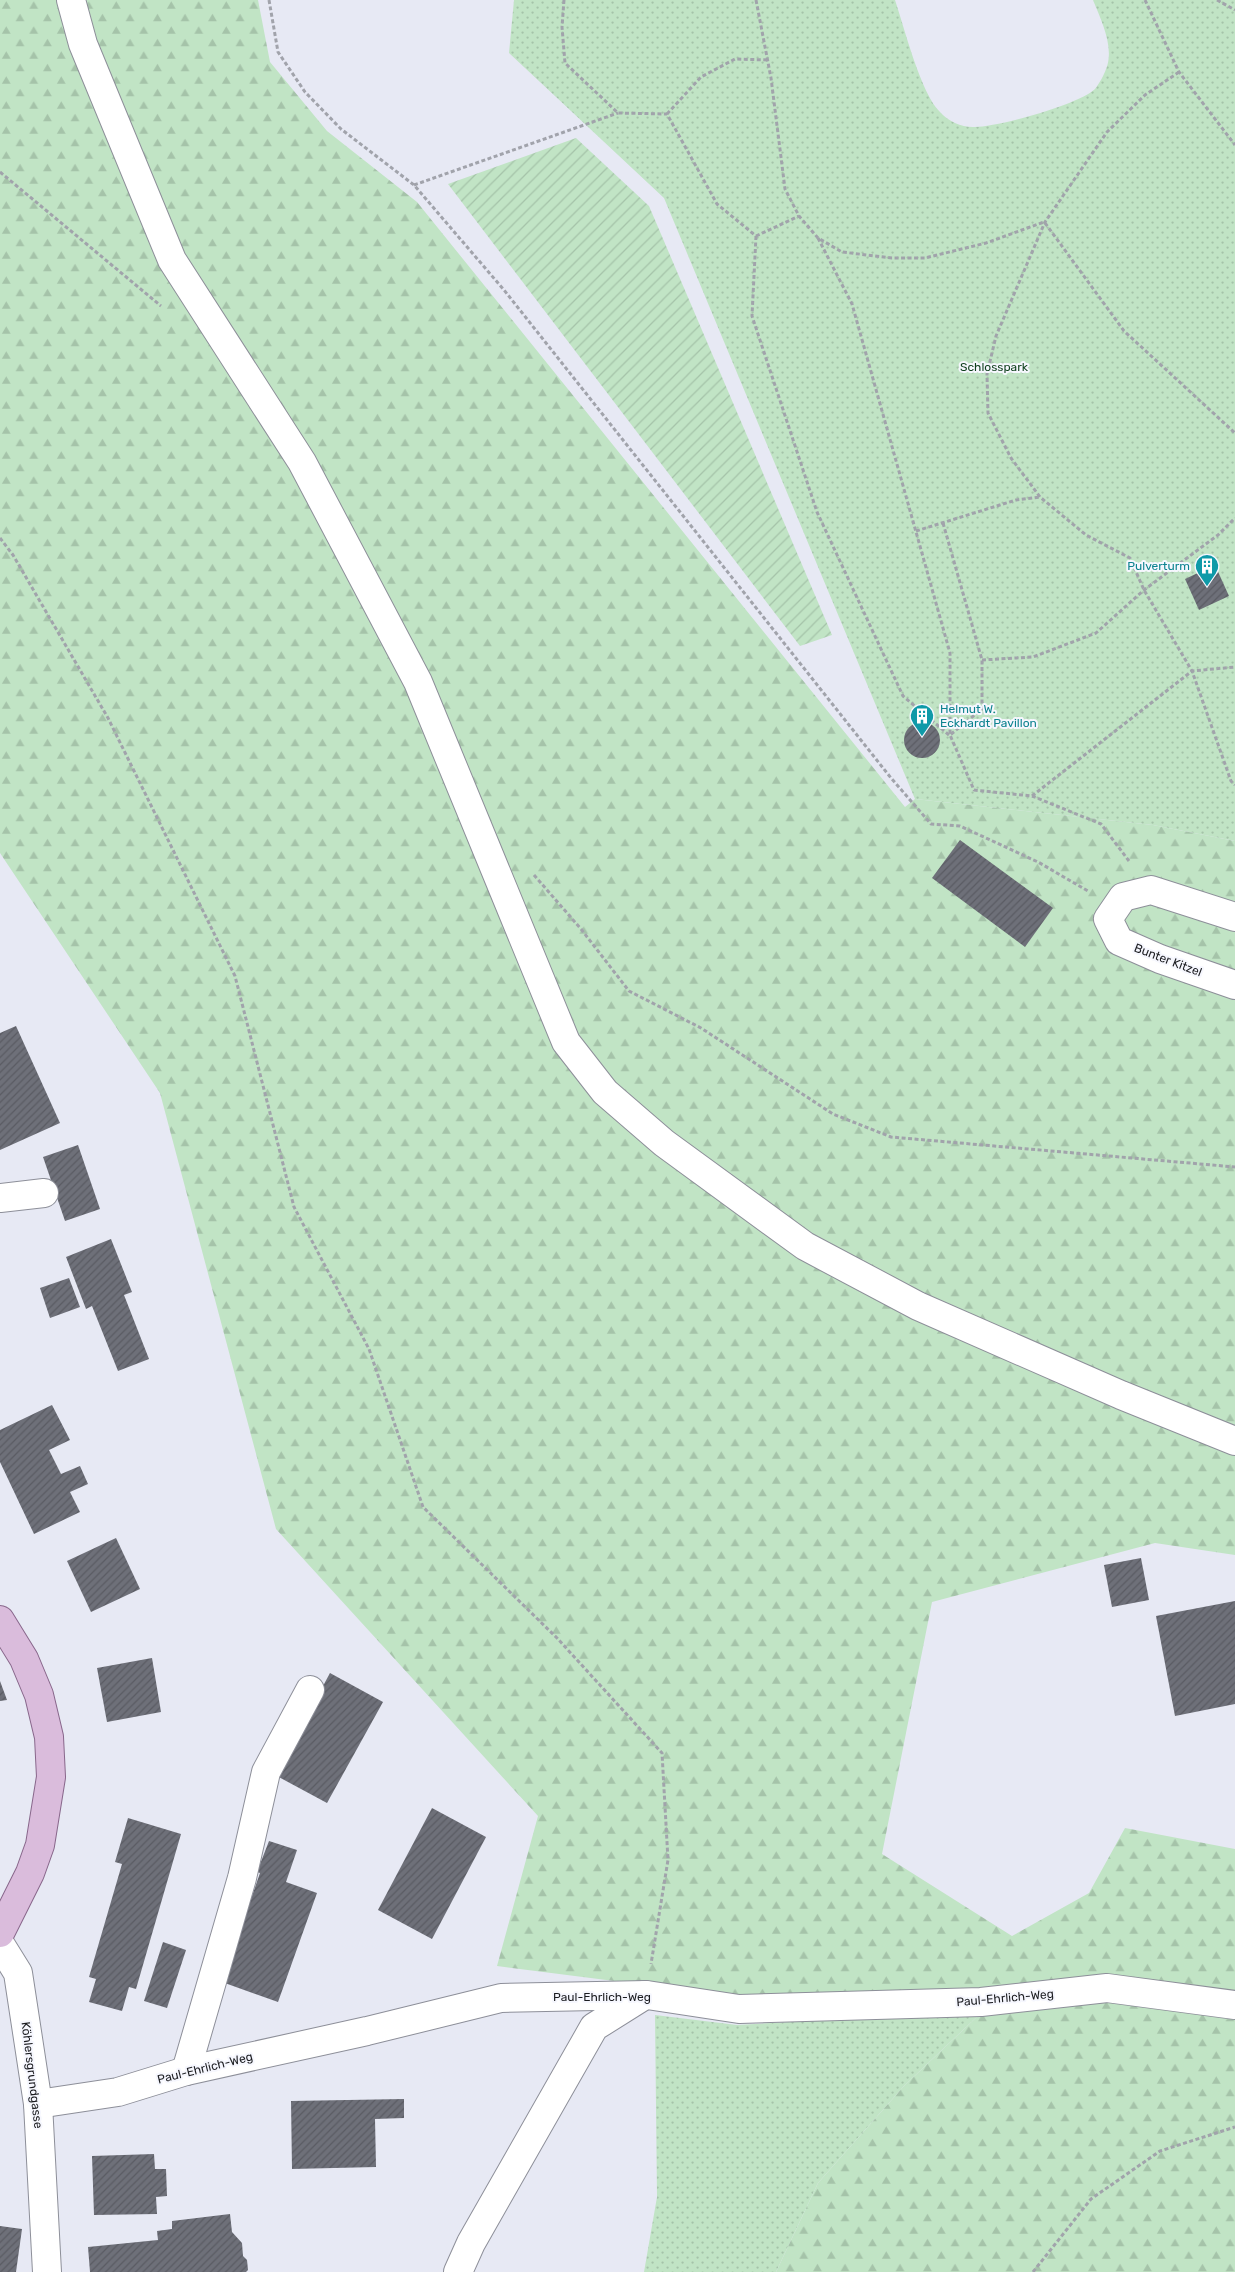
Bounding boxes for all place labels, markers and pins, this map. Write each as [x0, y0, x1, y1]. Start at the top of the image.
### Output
building icon: Pulverturm [1194, 553, 1220, 587]
place label: Pulverturm [1127, 559, 1190, 573]
place label: Helmut W. Eckhardt Pavillon [940, 702, 1037, 730]
building icon: Helmut W. Eckhardt Pavillon [909, 703, 935, 737]

